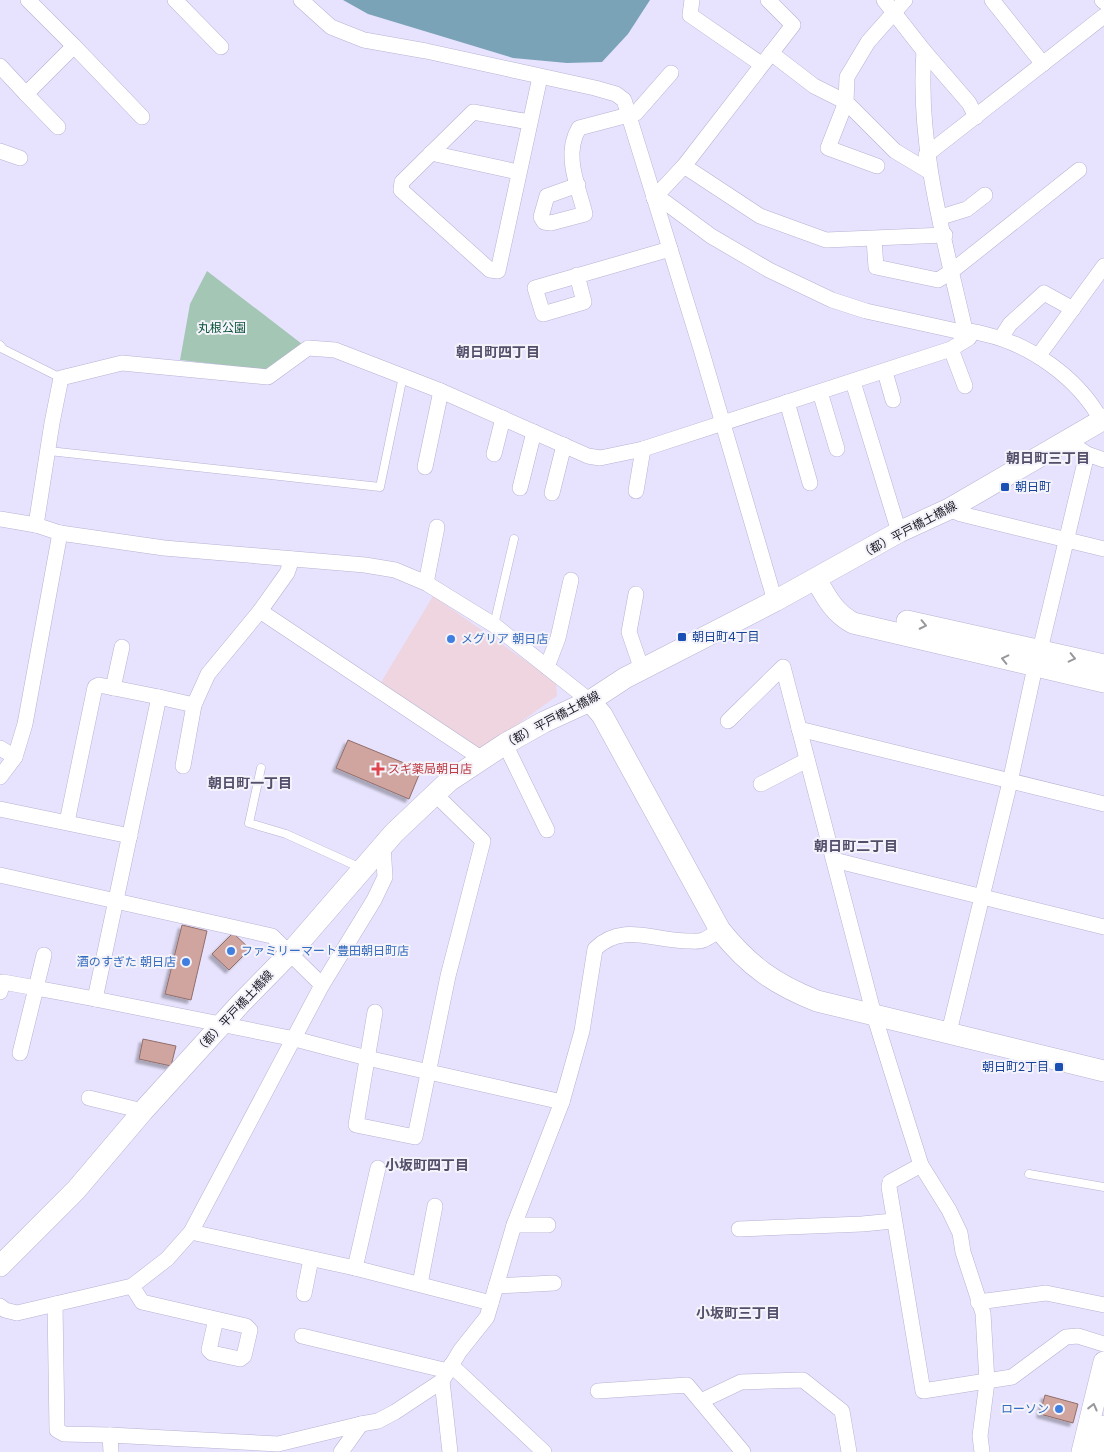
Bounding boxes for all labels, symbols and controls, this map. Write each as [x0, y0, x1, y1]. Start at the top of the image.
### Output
park label: 丸根公園 [198, 319, 246, 336]
district label: 朝日町四丁目 [456, 342, 540, 362]
district label: 朝日町三丁目 [1006, 448, 1090, 468]
place label: 朝日町 [1015, 478, 1051, 495]
marker: 朝日町 [999, 481, 1011, 493]
street label: （都）平戸橋土橋線 [856, 497, 959, 562]
one-way arrow [918, 619, 927, 629]
place label: 朝日町4丁目 [692, 628, 760, 645]
place label: メグリア 朝日店 [461, 630, 548, 647]
marker: 朝日町4丁目 [676, 631, 688, 643]
marker: メグリア 朝日店 [445, 633, 457, 645]
one-way arrow [1068, 652, 1077, 663]
one-way arrow [1001, 654, 1010, 665]
street label: （都）平戸橋土橋線 [499, 687, 602, 752]
place label: スギ薬局朝日店 [388, 760, 472, 777]
marker: スギ薬局朝日店 [372, 763, 384, 775]
district label: 朝日町一丁目 [208, 773, 292, 793]
district label: 朝日町二丁目 [814, 836, 898, 856]
place label: ファミリーマート豊田朝日町店 [241, 942, 409, 959]
marker: ファミリーマート豊田朝日町店 [225, 945, 237, 957]
place label: 酒のすぎた 朝日店 [77, 953, 176, 970]
marker: 酒のすぎた 朝日店 [180, 956, 192, 968]
street label: （都）平戸橋土橋線 [191, 966, 277, 1057]
place label: 朝日町2丁目 [982, 1058, 1049, 1075]
marker: 朝日町2丁目 [1053, 1061, 1065, 1073]
district label: 小坂町四丁目 [385, 1155, 469, 1175]
district label: 小坂町三丁目 [696, 1303, 780, 1323]
place label: ローソン [1001, 1400, 1049, 1417]
marker: ローソン [1053, 1403, 1065, 1415]
one-way arrow [1087, 1403, 1098, 1412]

